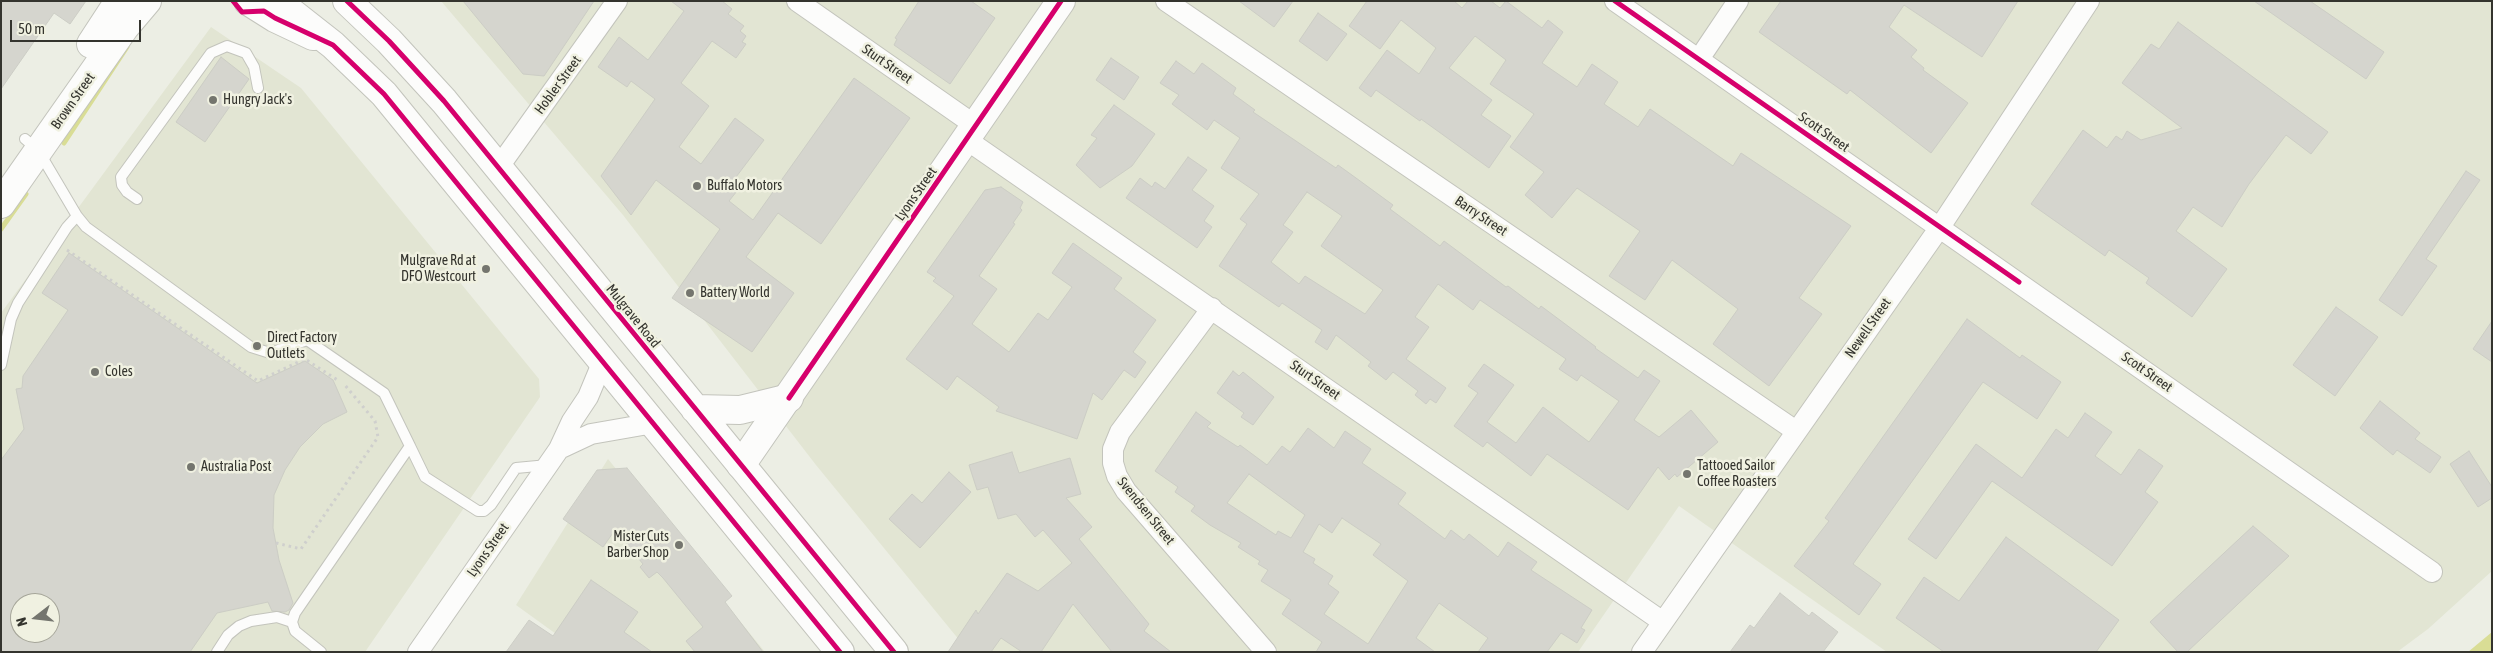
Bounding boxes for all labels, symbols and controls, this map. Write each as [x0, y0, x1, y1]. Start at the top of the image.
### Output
scale bar [12, 10, 144, 42]
text: 50 m [18, 20, 45, 37]
street label: Sturt Street [859, 41, 915, 87]
street label: Hobler Street [531, 53, 585, 117]
street label: Brown Street [47, 70, 99, 132]
place label: Hungry Jack's [223, 92, 292, 108]
marker: Hungry Jack's [207, 94, 219, 106]
street label: Scott Street [1795, 108, 1853, 156]
street label: Lyons Street [891, 164, 941, 224]
place label: Buffalo Motors [707, 178, 782, 194]
marker: Buffalo Motors [691, 180, 703, 192]
street label: Barry Street [1452, 192, 1510, 240]
place label: Mulgrave Rd at DFO Westcourt [400, 253, 476, 286]
marker: Mulgrave Rd at DFO Westcourt [480, 263, 492, 275]
street label: Mulgrave Road [602, 281, 664, 351]
place label: Battery World [700, 285, 770, 301]
marker: Battery World [684, 287, 696, 299]
street label: Newell Street [1841, 295, 1895, 361]
place label: Direct Factory Outlets [267, 330, 337, 362]
marker: Direct Factory Outlets [251, 340, 263, 352]
street label: Scott Street [2118, 348, 2176, 396]
street label: Sturt Street [1287, 357, 1343, 403]
place label: Coles [105, 364, 133, 380]
marker: Coles [89, 366, 101, 378]
place label: Tattooed Sailor Coffee Roasters [1697, 458, 1776, 491]
place label: Australia Post [201, 459, 272, 475]
marker: Australia Post [185, 461, 197, 473]
marker: Tattooed Sailor Coffee Roasters [1681, 468, 1693, 480]
street label: Svendsen Street [1114, 474, 1178, 548]
street label: Lyons Street [463, 520, 513, 580]
place label: Mister Cuts Barber Shop [607, 529, 669, 562]
marker: Mister Cuts Barber Shop [673, 539, 685, 551]
north arrow [10, 593, 60, 643]
text: N [13, 616, 30, 628]

